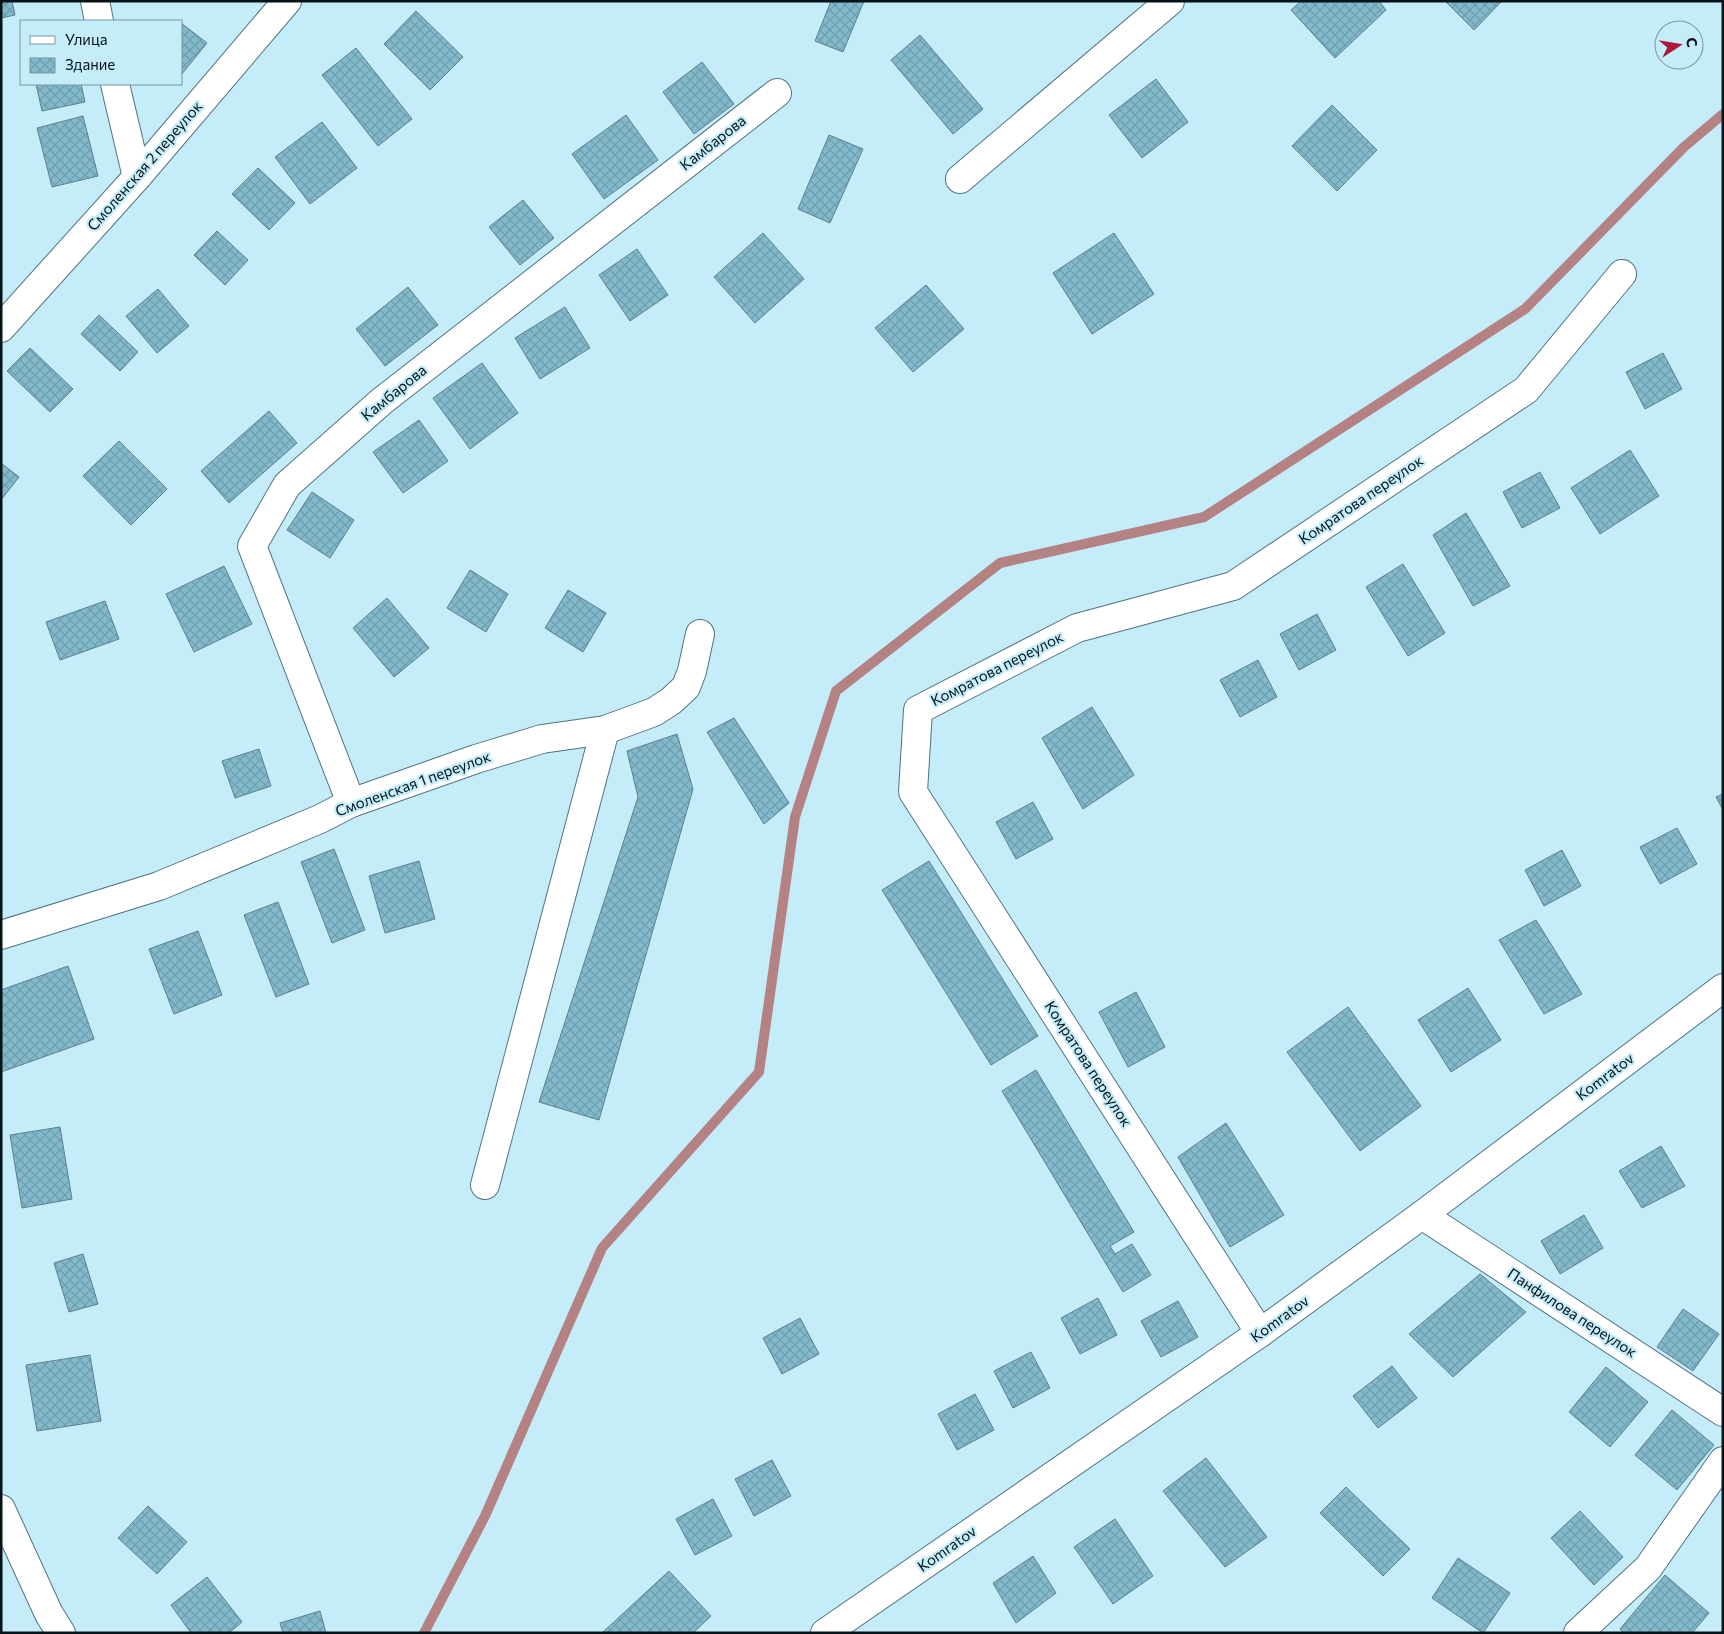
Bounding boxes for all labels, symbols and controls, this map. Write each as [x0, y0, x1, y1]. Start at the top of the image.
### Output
legend [20, 20, 182, 85]
north arrow [1654, 20, 1704, 70]
text: Улица [65, 30, 107, 48]
text: С [1683, 36, 1702, 49]
text: Здание [65, 55, 115, 73]
street label: Смоленская 2 переулок [83, 97, 205, 234]
street label: Камбарова [676, 111, 749, 174]
street label: Камбарова [357, 360, 430, 424]
street label: Комратова переулок [1295, 451, 1426, 547]
street label: Комратова переулок [927, 627, 1066, 709]
street label: Смоленская 1 переулок [333, 747, 493, 820]
street label: Комратова переулок [1042, 997, 1136, 1130]
street label: Komratov [1572, 1048, 1637, 1104]
street label: Панфилова переулок [1505, 1264, 1640, 1361]
street label: Komratov [1247, 1291, 1312, 1345]
street label: Komratov [914, 1521, 980, 1575]

